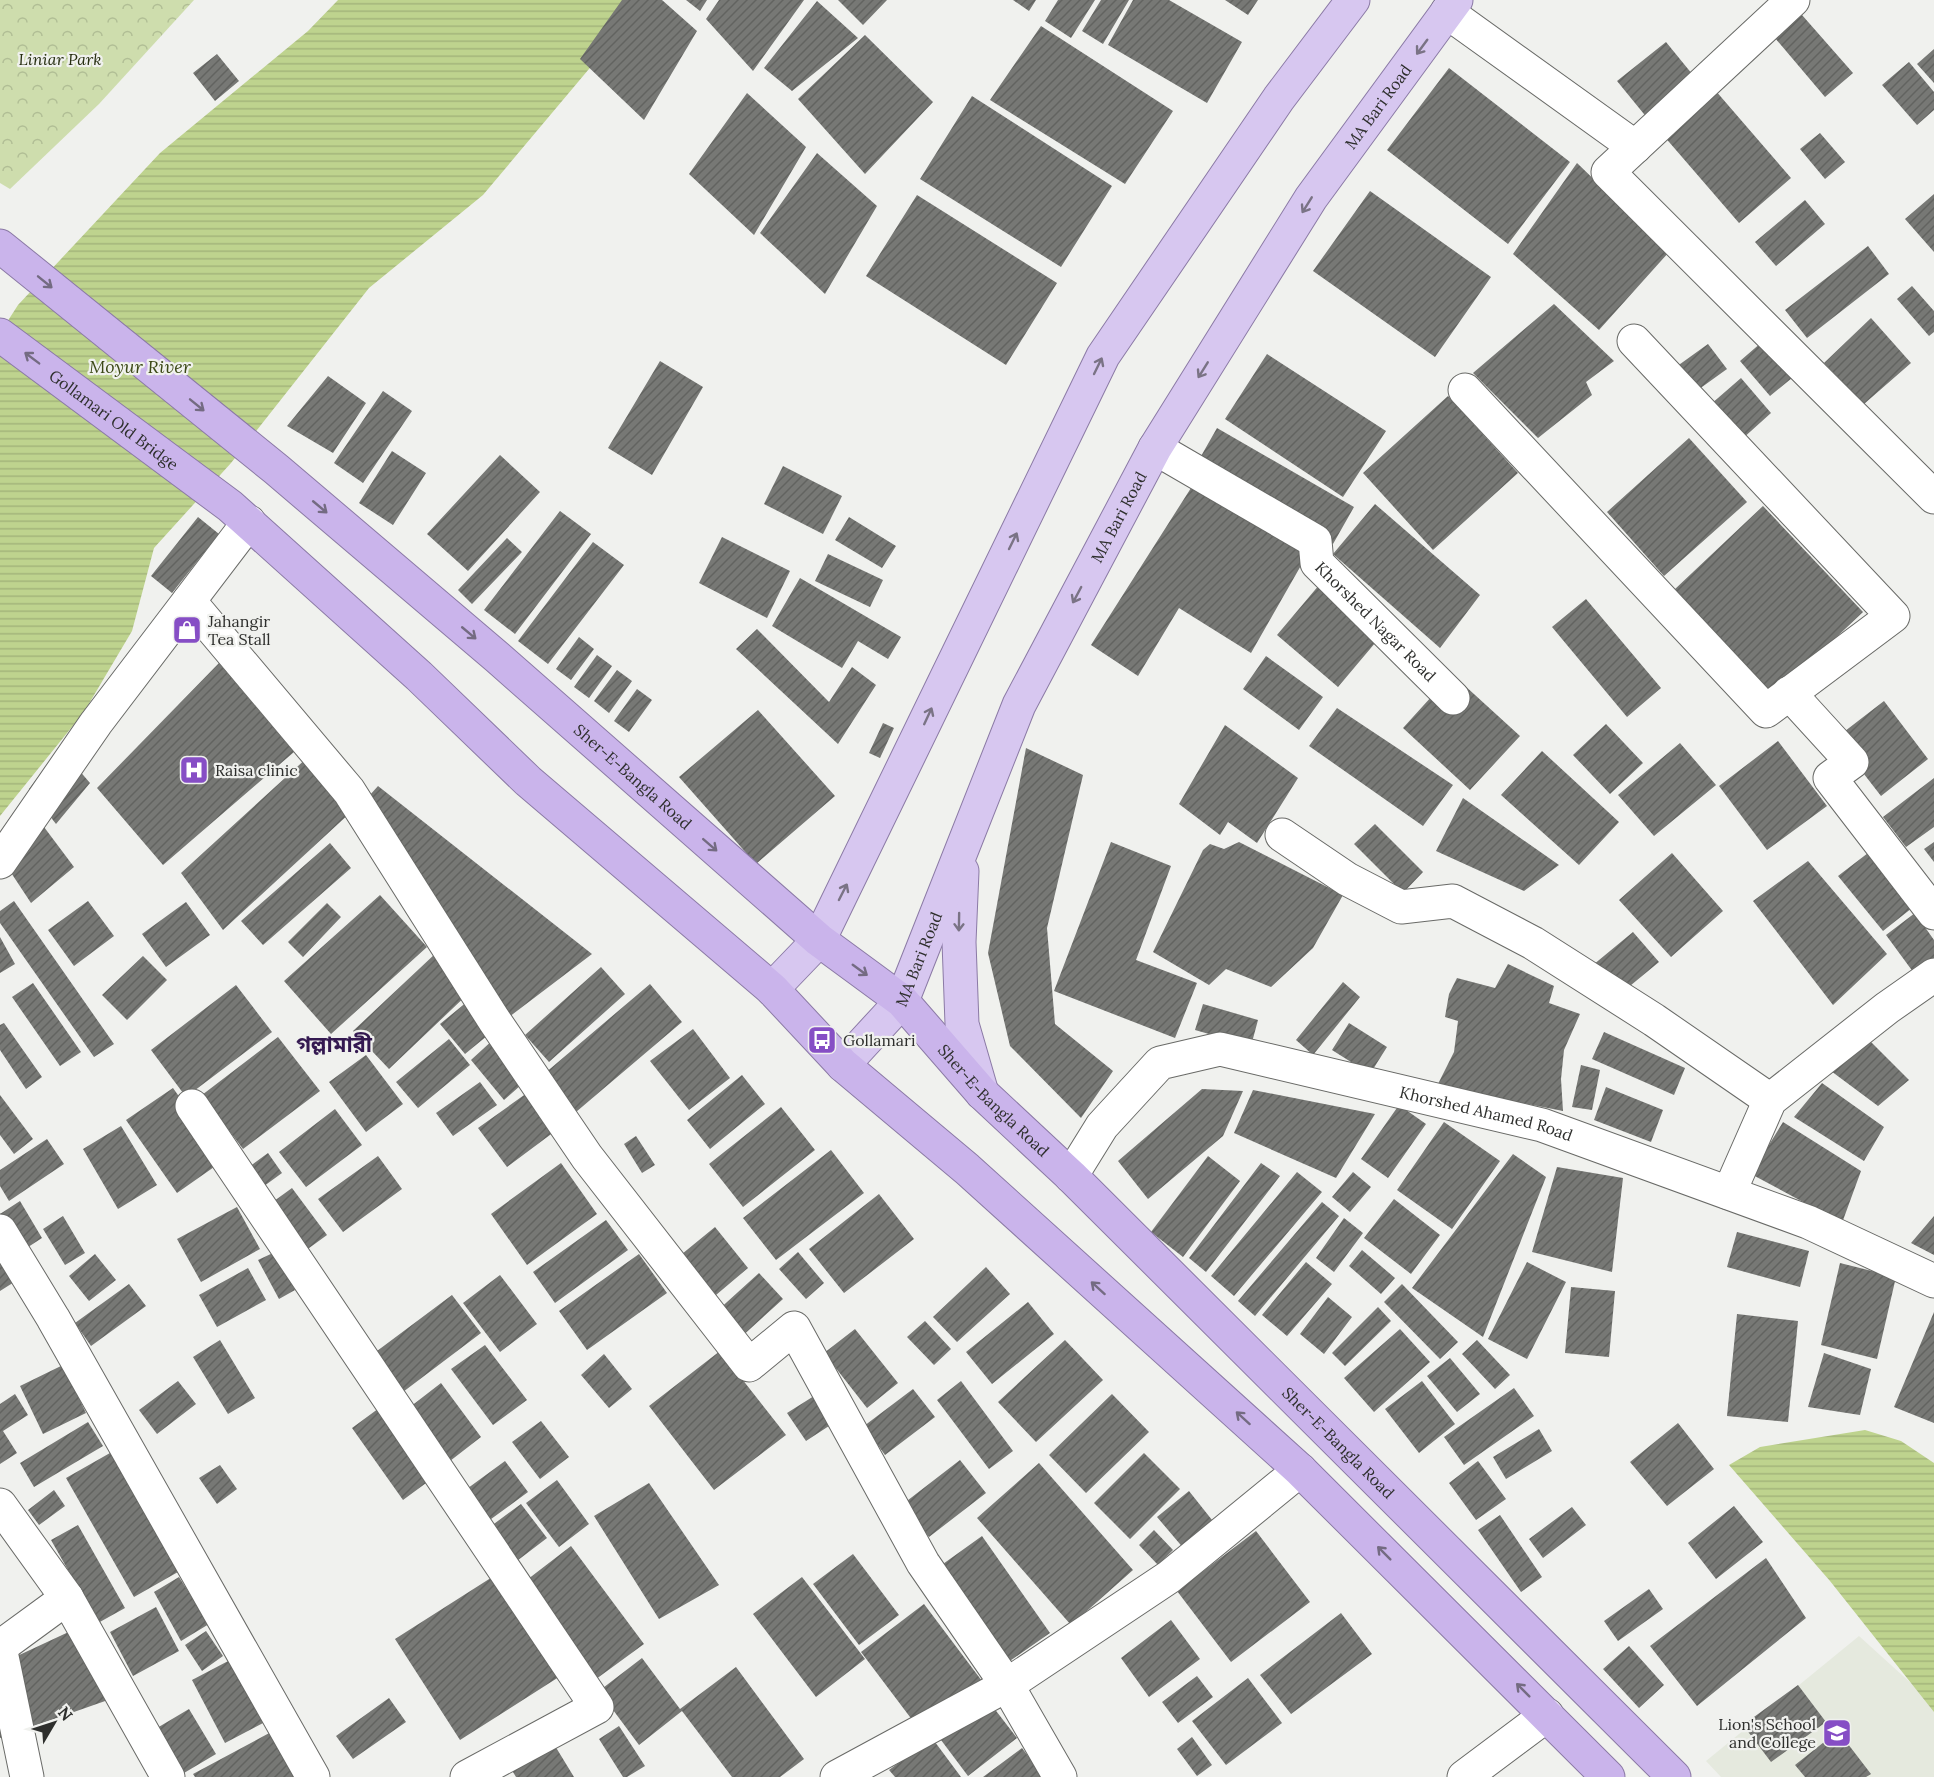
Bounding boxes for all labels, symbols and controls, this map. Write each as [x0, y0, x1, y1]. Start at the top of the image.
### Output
one-way arrow [1415, 39, 1428, 55]
park label: Liniar Park [18, 49, 102, 69]
street label: MA Bari Road [1340, 60, 1416, 153]
one-way arrow [1301, 196, 1313, 213]
one-way arrow [37, 276, 53, 289]
one-way arrow [24, 352, 40, 364]
water label: Moyur River [89, 355, 192, 378]
one-way arrow [1093, 357, 1105, 375]
one-way arrow [1197, 361, 1209, 378]
street label: Gollamari Old Bridge [45, 365, 183, 474]
one-way arrow [189, 399, 205, 412]
street label: MA Bari Road [1086, 468, 1151, 566]
one-way arrow [312, 500, 327, 514]
one-way arrow [1008, 533, 1019, 551]
street label: Khorshed Nagar Road [1311, 557, 1441, 686]
one-way arrow [1071, 586, 1083, 603]
place label: Jahangir Tea Stall [207, 611, 271, 649]
shop icon: Jahangir Tea Stall [171, 614, 203, 646]
one-way arrow [461, 626, 476, 640]
one-way arrow [922, 708, 934, 726]
street label: Sher-E-Bangla Road [570, 719, 696, 834]
hospital icon: Raisa clinic [178, 754, 210, 786]
place label: Raisa clinic [215, 760, 298, 780]
one-way arrow [702, 838, 717, 852]
one-way arrow [837, 883, 849, 901]
street label: MA Bari Road [891, 909, 946, 1009]
one-way arrow [954, 911, 965, 931]
one-way arrow [851, 964, 867, 976]
bus stop icon: Gollamari [806, 1024, 838, 1056]
district label: গল্লামারী [296, 1030, 373, 1058]
place label: Gollamari [843, 1030, 915, 1050]
street label: Sher-E-Bangla Road [934, 1040, 1054, 1161]
street label: Khorshed Ahamed Road [1398, 1082, 1576, 1146]
one-way arrow [1091, 1281, 1106, 1295]
street label: Sher-E-Bangla Road [1278, 1383, 1399, 1503]
one-way arrow [1236, 1411, 1251, 1425]
one-way arrow [1377, 1545, 1392, 1560]
one-way arrow [1515, 1683, 1530, 1698]
north arrow [24, 1693, 84, 1753]
text: N [54, 1702, 77, 1725]
place label: Lion's School and College [1718, 1714, 1816, 1752]
school or university icon: Lion's School and College [1821, 1717, 1853, 1749]

